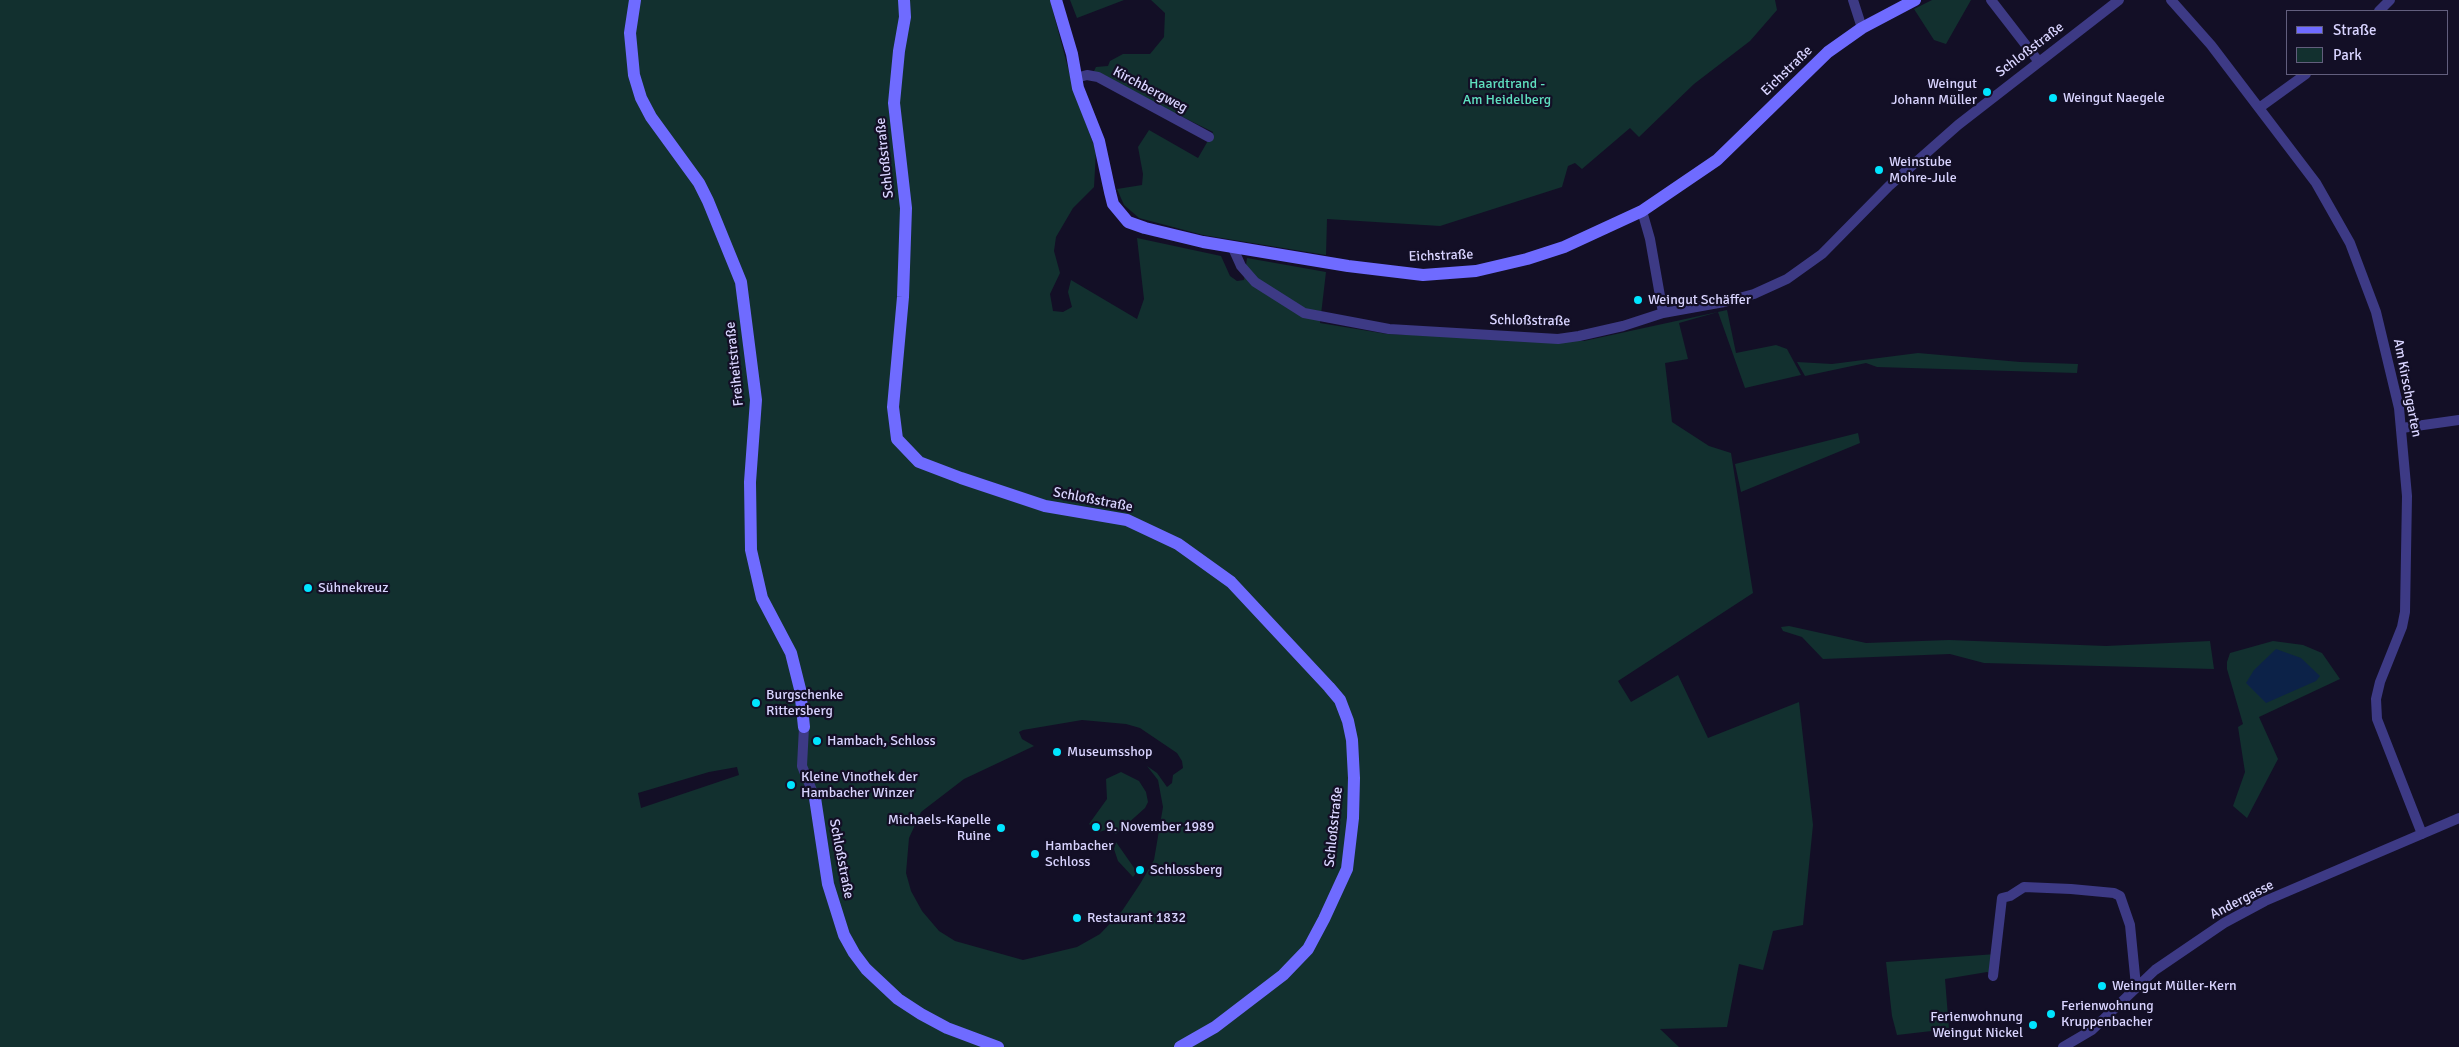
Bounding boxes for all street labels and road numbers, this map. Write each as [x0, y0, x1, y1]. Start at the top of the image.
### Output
street label: Schloßstraße [1993, 19, 2067, 81]
street label: Eichstraße [1758, 42, 1816, 100]
street label: Kirchbergweg [1110, 63, 1190, 117]
street label: Schloßstraße [872, 117, 898, 199]
street label: Eichstraße [1408, 246, 1474, 266]
street label: Schloßstraße [1489, 312, 1571, 330]
street label: Freiheitstraße [722, 321, 748, 407]
street label: Am Kirschgarten [2389, 337, 2425, 439]
street label: Schloßstraße [1052, 484, 1134, 516]
street label: Schloßstraße [1321, 786, 1347, 868]
street label: Schloßstraße [825, 818, 857, 900]
street label: Andergasse [2207, 877, 2277, 923]

